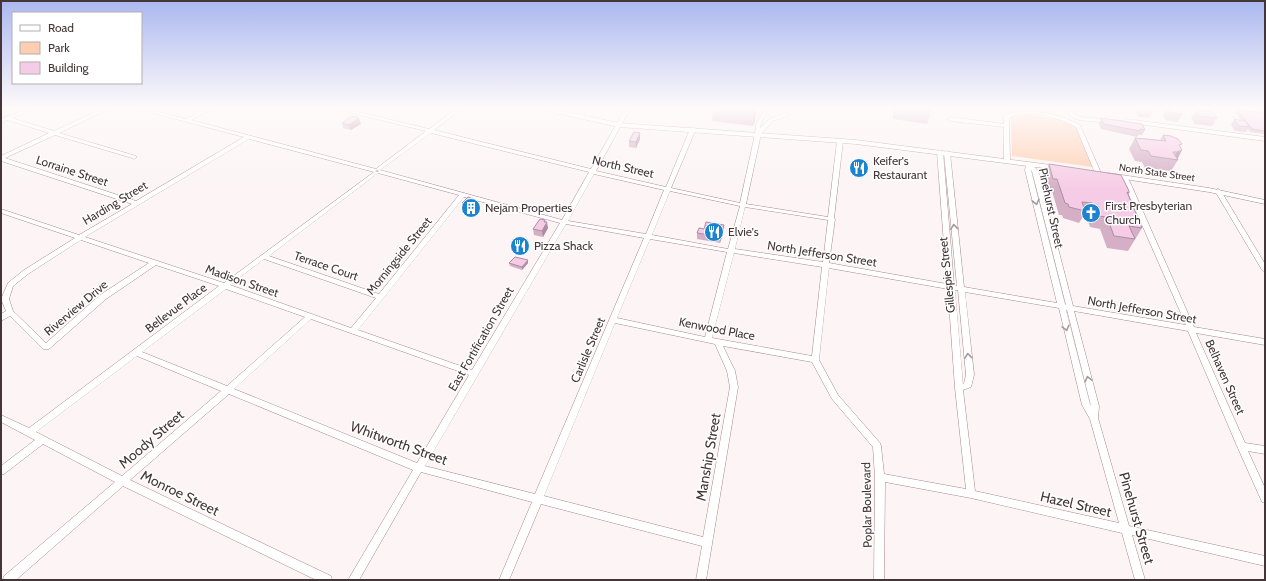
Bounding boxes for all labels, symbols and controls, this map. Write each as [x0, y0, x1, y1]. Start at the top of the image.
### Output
legend [12, 12, 142, 84]
text: Road [48, 20, 74, 35]
text: Park [48, 40, 70, 55]
text: Building [48, 60, 90, 75]
street label: Lorraine Street [34, 152, 110, 189]
street label: North Street [591, 152, 655, 181]
place label: Keifer's Restaurant [873, 153, 927, 182]
restaurant icon: Keifer's Restaurant [848, 157, 870, 179]
street label: North State Street [1118, 161, 1196, 184]
street label: Pinehurst Street [1036, 167, 1067, 249]
street label: Harding Street [80, 177, 150, 228]
building icon: Nejam Properties [460, 197, 482, 219]
place label: First Presbyterian Church [1105, 198, 1193, 227]
one-way arrow [1031, 199, 1039, 205]
place label: Nejam Properties [485, 200, 572, 215]
church icon: First Presbyterian Church [1080, 202, 1102, 224]
street label: Morningside Street [363, 214, 435, 298]
restaurant icon: Elvie's [703, 221, 725, 243]
place label: Elvie's [728, 224, 759, 239]
one-way arrow [950, 224, 959, 230]
restaurant icon: Pizza Shack [509, 235, 531, 257]
street label: Gillespie Street [935, 236, 958, 314]
street label: North Jefferson Street [766, 237, 878, 270]
place label: Pizza Shack [534, 238, 594, 253]
street label: Terrace Court [292, 248, 360, 284]
street label: Madison Street [204, 261, 281, 300]
street label: Riverview Drive [41, 277, 111, 339]
street label: Bellevue Place [142, 280, 209, 336]
street label: East Fortification Street [445, 284, 517, 394]
street label: North Jefferson Street [1086, 293, 1198, 326]
street label: Kenwood Place [678, 314, 756, 343]
street label: Carlisle Street [567, 315, 608, 385]
one-way arrow [1061, 325, 1070, 332]
street label: Belhaven Street [1202, 337, 1249, 417]
one-way arrow [963, 353, 972, 359]
one-way arrow [1085, 376, 1093, 383]
street label: Moody Street [115, 406, 188, 472]
street label: Manship Street [691, 411, 725, 502]
street label: Whitworth Street [348, 417, 450, 469]
street label: Poplar Boulevard [858, 462, 875, 548]
street label: Monroe Street [138, 466, 222, 520]
street label: Pinehurst Street [1115, 470, 1159, 566]
street label: Hazel Street [1039, 487, 1114, 521]

